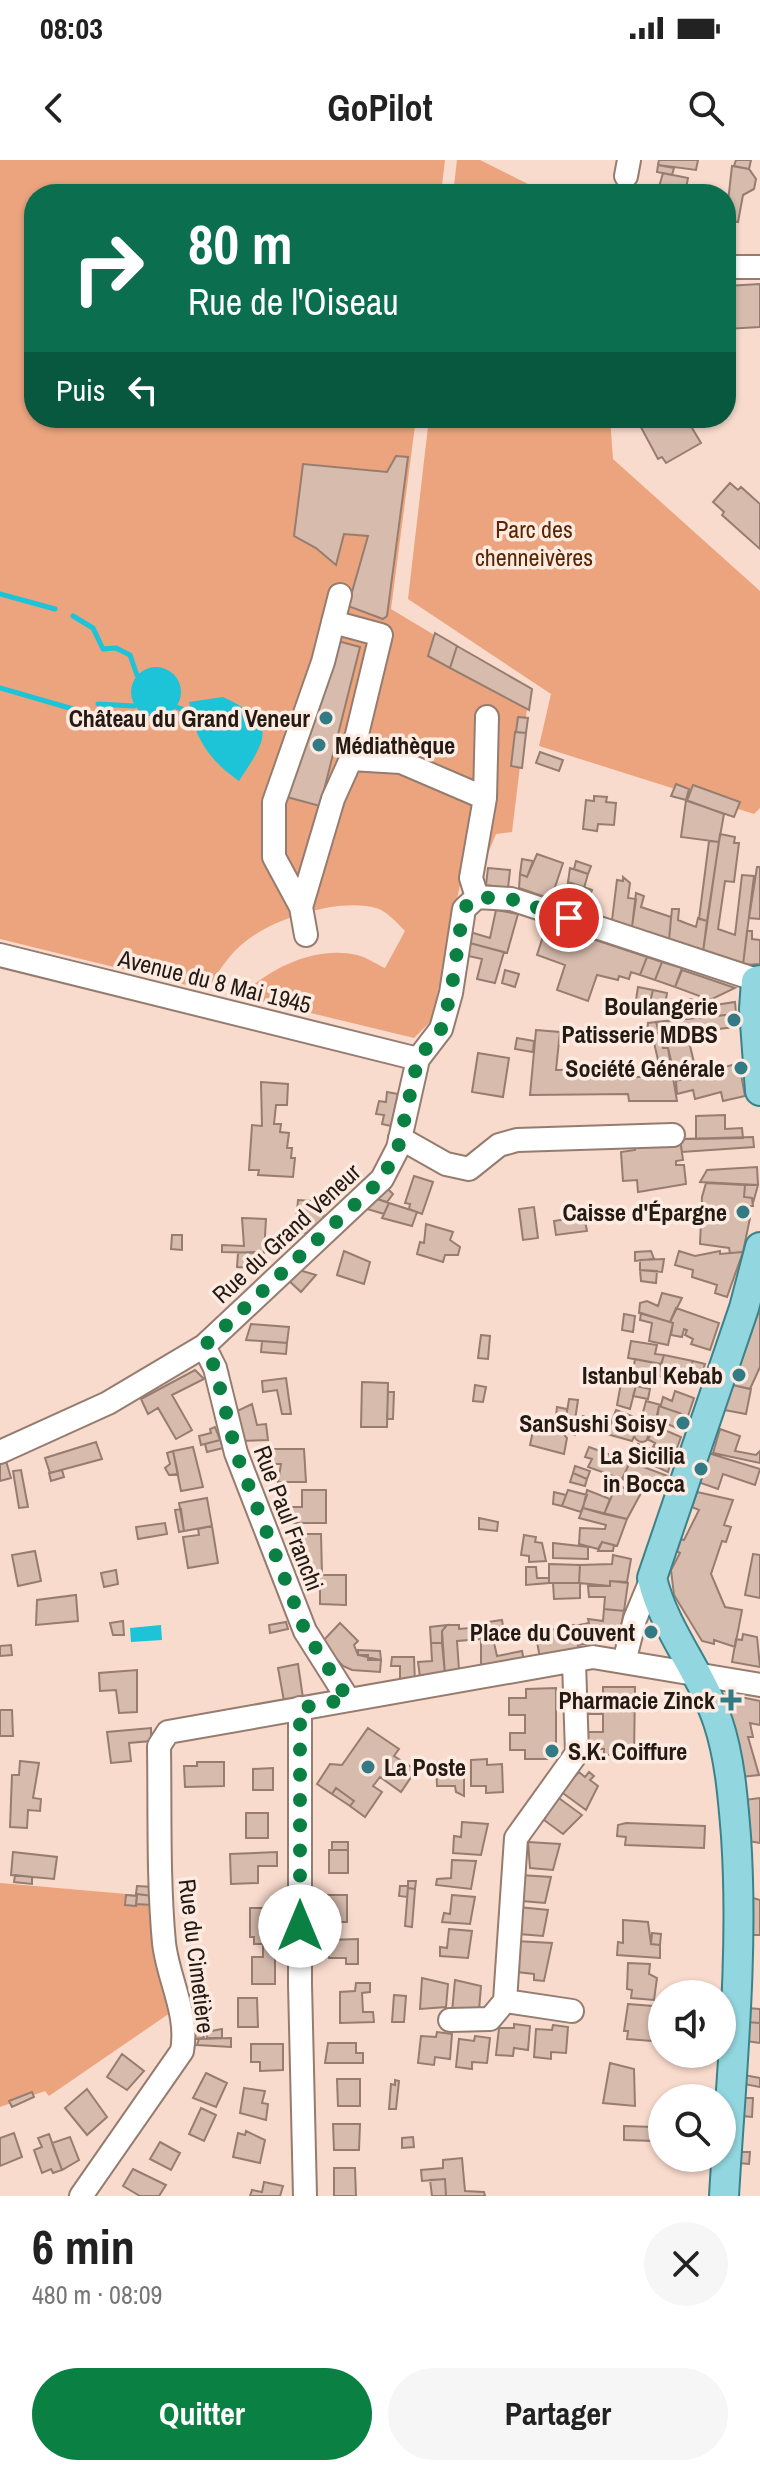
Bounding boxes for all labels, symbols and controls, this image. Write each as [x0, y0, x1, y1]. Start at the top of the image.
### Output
text: 08:03 [40, 8, 103, 48]
text: GoPilot [328, 84, 432, 132]
icon: back [32, 86, 76, 130]
icon: search [684, 86, 728, 130]
text: 80 m [188, 206, 293, 281]
icon: right [56, 216, 160, 320]
text: Rue de l'Oiseau [188, 278, 399, 326]
icon: left [121, 368, 165, 412]
text: Puis [56, 370, 105, 410]
park label: Parc des chenneivères [475, 513, 593, 573]
place label: Château du Grand Veneur [69, 702, 310, 734]
marker: Château du Grand Veneur [317, 709, 335, 727]
place label: Médiathèque [335, 729, 455, 761]
marker: Médiathèque [310, 736, 328, 754]
pin [535, 884, 603, 952]
icon: arrive [547, 896, 591, 940]
street label: Avenue du 8 Mai 1945 [114, 941, 315, 1020]
place label: Boulangerie Patisserie MDBS [562, 990, 718, 1050]
marker: Boulangerie Patisserie MDBS [725, 1011, 743, 1029]
place label: Société Générale [565, 1052, 725, 1084]
marker: Société Générale [732, 1059, 750, 1077]
street label: Rue du Grand Veneur [205, 1156, 367, 1310]
place label: Caisse d'Épargne [563, 1196, 727, 1228]
marker: Caisse d'Épargne [734, 1203, 752, 1221]
place label: Istanbul Kebab [582, 1359, 723, 1391]
marker: Istanbul Kebab [730, 1366, 748, 1384]
place label: SanSushi Soisy [519, 1407, 667, 1439]
marker: SanSushi Soisy [674, 1414, 692, 1432]
place label: La Sicilia in Bocca [600, 1439, 685, 1499]
street label: Rue Paul Franchi [247, 1441, 331, 1595]
marker: La Sicilia in Bocca [692, 1460, 710, 1478]
place label: Place du Couvent [470, 1616, 635, 1648]
marker: Place du Couvent [642, 1623, 660, 1641]
place label: Pharmacie Zinck [559, 1684, 715, 1716]
marker: Pharmacie Zinck [722, 1691, 740, 1709]
place label: S.K. Coiffure [568, 1735, 687, 1767]
marker: S.K. Coiffure [543, 1742, 561, 1760]
place label: La Poste [384, 1751, 466, 1783]
marker: La Poste [359, 1758, 377, 1776]
street label: Rue du Cimetière [172, 1877, 222, 2035]
position arrow [258, 1884, 342, 1968]
map controls [648, 1980, 736, 2172]
button: sound [648, 1980, 736, 2068]
button: search [648, 2084, 736, 2172]
text: 6 min [32, 2214, 135, 2279]
button: close [644, 2222, 728, 2306]
text: 480 m · 08:09 [32, 2277, 162, 2312]
button: Quitter [32, 2368, 372, 2460]
button: Partager [388, 2368, 728, 2460]

